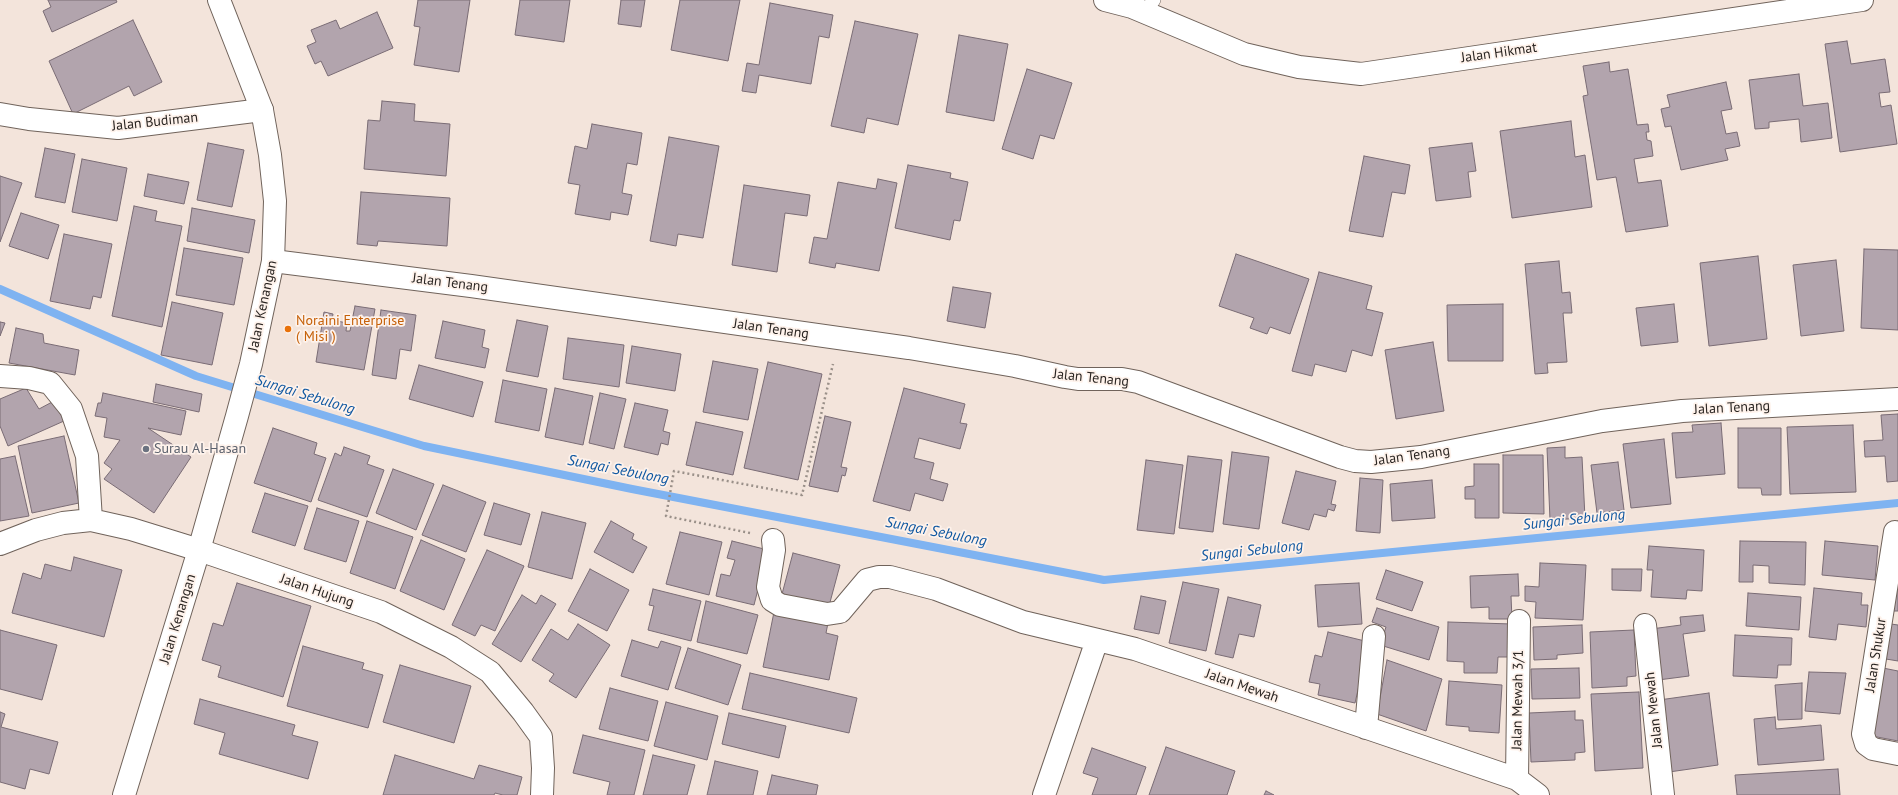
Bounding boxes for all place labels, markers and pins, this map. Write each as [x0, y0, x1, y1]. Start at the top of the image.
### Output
place label: Noraini Enterprise ( Misi ) [296, 313, 404, 346]
marker: Noraini Enterprise ( Misi ) [283, 324, 293, 334]
place label: Surau Al-Hasan [154, 441, 246, 457]
marker: Surau Al-Hasan [141, 444, 151, 454]

